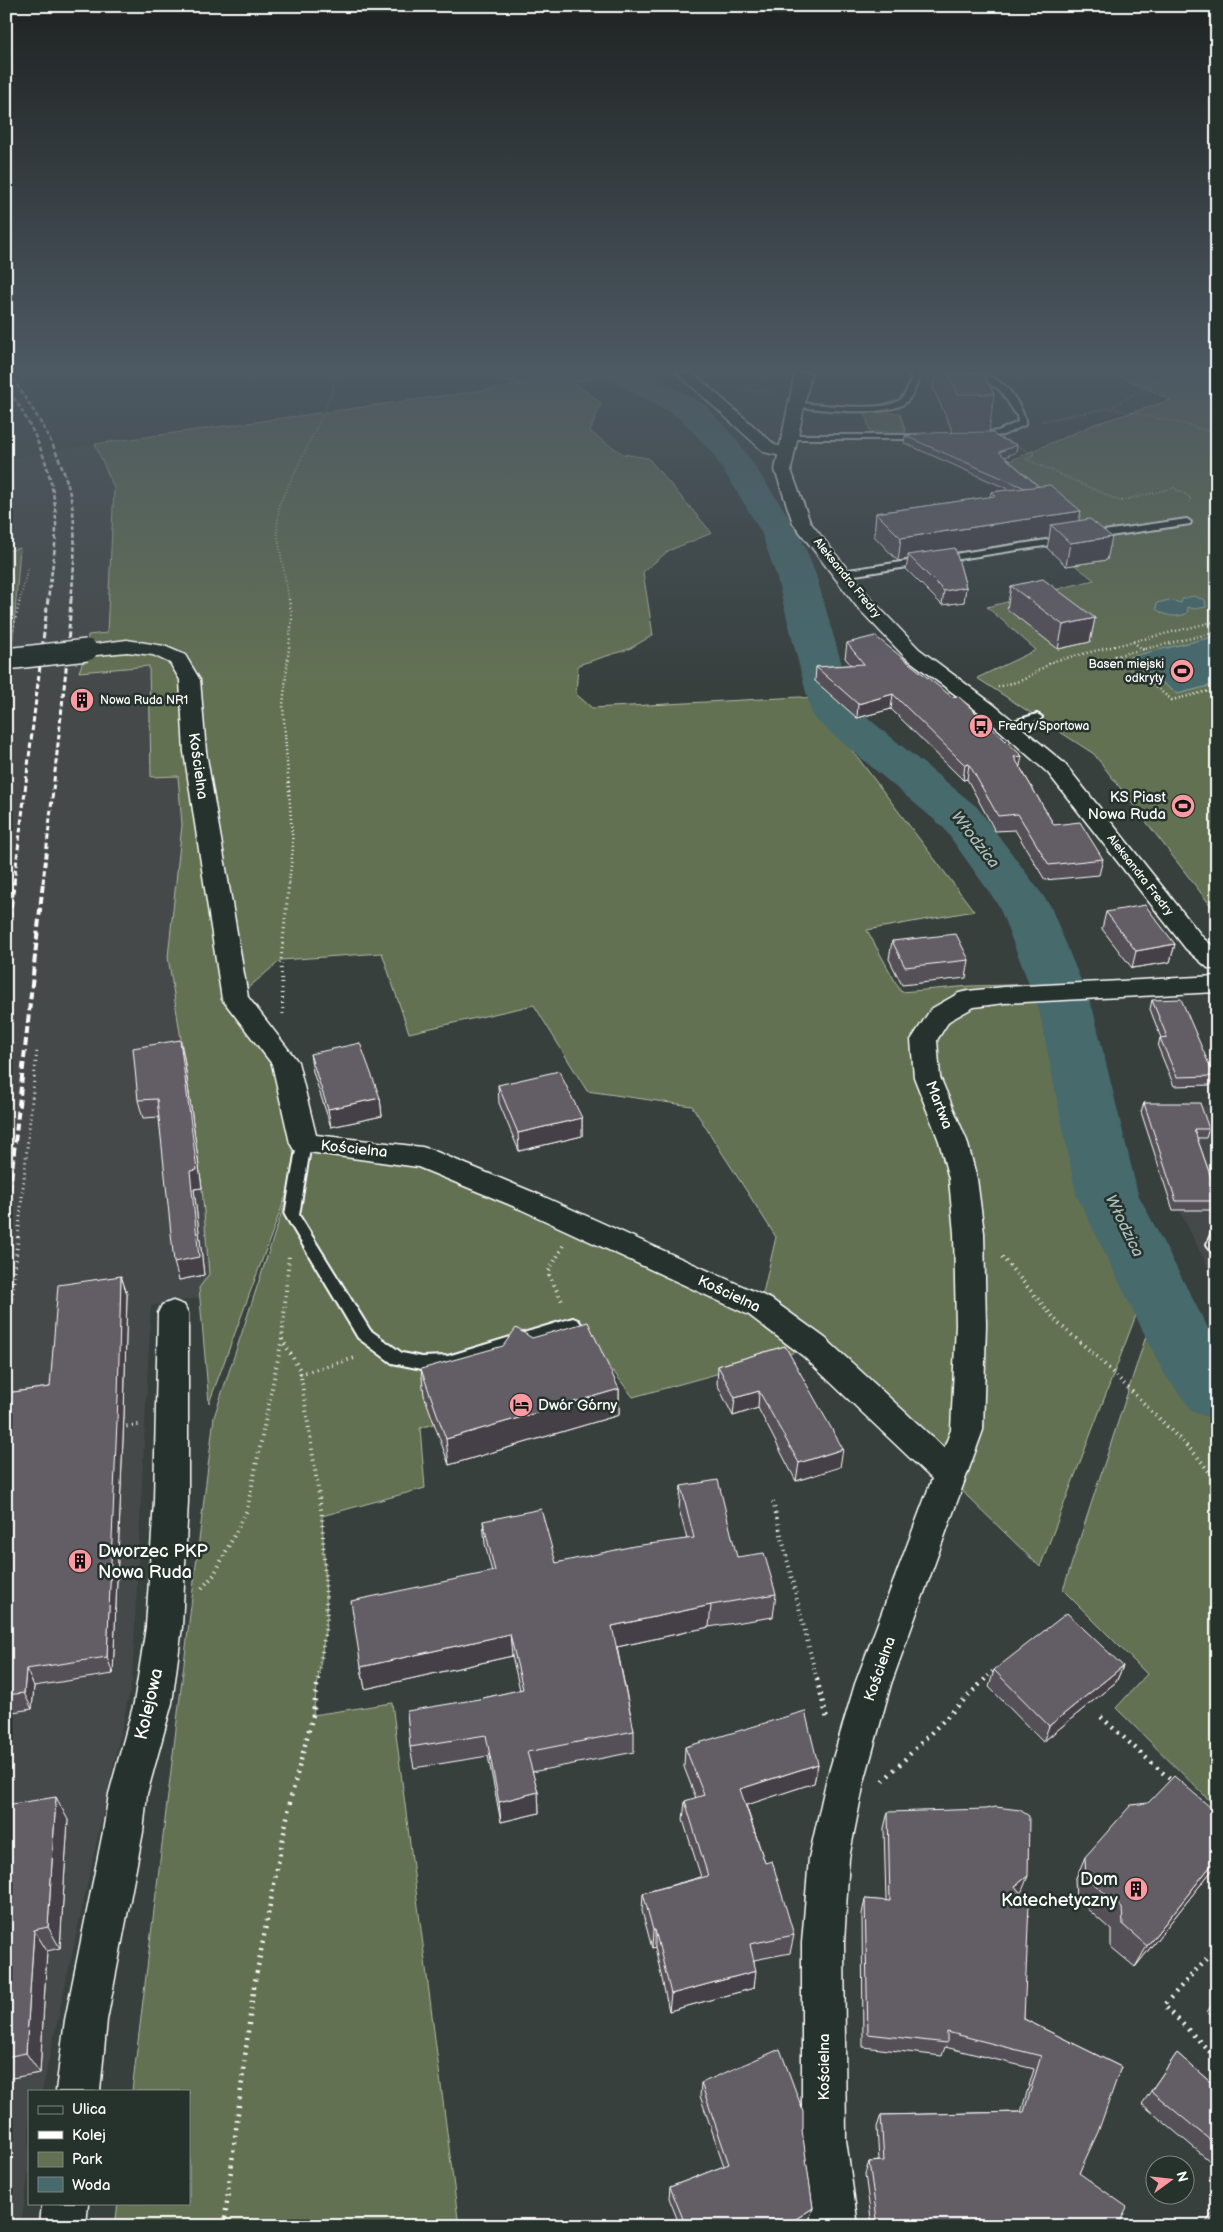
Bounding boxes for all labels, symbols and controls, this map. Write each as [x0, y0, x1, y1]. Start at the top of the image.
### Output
street label: Aleksandra Fredry [810, 535, 884, 622]
place label: Basen miejski odkryty [1089, 657, 1165, 686]
sports icon: Basen miejski odkryty [1169, 658, 1195, 684]
building icon: Nowa Ruda NR1 [69, 687, 95, 713]
place label: Nowa Ruda NR1 [100, 693, 188, 708]
bus stop icon: Fredry/Sportowa [968, 713, 994, 739]
place label: Fredry/Sportowa [998, 719, 1090, 734]
street label: Kościelna [184, 731, 212, 801]
place label: KS Piast Nowa Ruda [1088, 788, 1166, 824]
sports icon: KS Piast Nowa Ruda [1170, 793, 1196, 819]
water label: Włodzica [947, 808, 1003, 872]
street label: Aleksandra Fredry [1104, 831, 1177, 919]
street label: Martwa [921, 1078, 957, 1132]
street label: Kościelna [320, 1136, 388, 1162]
water label: Włodzica [1101, 1192, 1147, 1260]
street label: Kościelna [695, 1271, 763, 1317]
hotel icon: Dwór Górny [508, 1392, 534, 1418]
place label: Dwór Górny [538, 1396, 618, 1415]
place label: Dworzec PKP Nowa Ruda [98, 1541, 208, 1583]
building icon: Dworzec PKP Nowa Ruda [67, 1548, 93, 1574]
street label: Kościelna [860, 1634, 900, 1704]
street label: Kolejowa [131, 1666, 167, 1742]
place label: Dom Katechetyczny [1001, 1869, 1119, 1911]
building icon: Dom Katechetyczny [1123, 1876, 1149, 1902]
street label: Kościelna [815, 2033, 834, 2101]
legend [28, 2090, 190, 2204]
text: Ulica [72, 2100, 106, 2119]
text: Kolej [72, 2126, 106, 2145]
text: Park [72, 2150, 103, 2169]
north arrow [1146, 2154, 1196, 2204]
text: N [1173, 2169, 1192, 2184]
text: Woda [72, 2176, 110, 2195]

